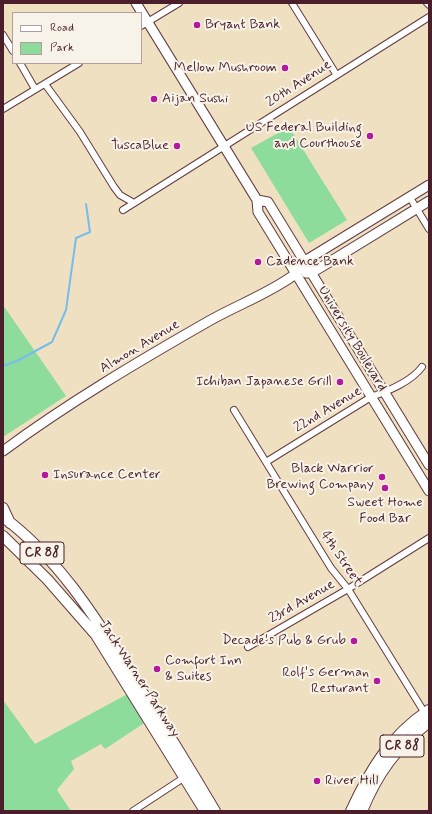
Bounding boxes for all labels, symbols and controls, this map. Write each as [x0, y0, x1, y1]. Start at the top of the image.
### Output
legend [12, 12, 142, 64]
place label: Bryant Bank [205, 17, 280, 33]
text: Road [50, 20, 74, 36]
marker: Bryant Bank [192, 20, 202, 30]
text: Park [50, 40, 74, 56]
street label: 20th Avenue [263, 57, 335, 111]
place label: Mellow Mushroom [174, 60, 277, 76]
marker: Mellow Mushroom [280, 63, 290, 73]
place label: Aijan Sushi [162, 91, 228, 107]
marker: Aijan Sushi [149, 94, 159, 104]
place label: US Federal Building and Courthouse [246, 120, 362, 152]
marker: US Federal Building and Courthouse [365, 131, 375, 141]
place label: TuscaBlue [111, 138, 169, 154]
marker: TuscaBlue [172, 141, 182, 151]
place label: Cadence Bank [266, 254, 354, 270]
marker: Cadence Bank [253, 257, 263, 267]
street label: University Boulevard [314, 283, 390, 395]
street label: Almon Avenue [97, 317, 183, 377]
place label: Ichiban Japanese Grill [196, 374, 332, 390]
marker: Ichiban Japanese Grill [335, 377, 345, 387]
street label: 22nd Avenue [291, 383, 365, 437]
place label: Black Warrior Brewing Company [266, 461, 374, 494]
place label: Insurance Center [53, 467, 161, 483]
marker: Insurance Center [40, 470, 50, 480]
marker: Black Warrior Brewing Company [377, 472, 387, 482]
marker: Sweet Home Food Bar [380, 483, 390, 493]
place label: Sweet Home Food Bar [347, 495, 423, 528]
street label: 4th Street [316, 528, 366, 590]
road number: CR 88 [20, 542, 64, 564]
street label: 23rd Avenue [266, 576, 338, 628]
street label: Jack Warner Parkway [95, 617, 183, 741]
place label: Decade's Pub & Grub [222, 633, 346, 649]
marker: Decade's Pub & Grub [349, 636, 359, 646]
place label: Comfort Inn & Suites [165, 653, 242, 686]
marker: Comfort Inn & Suites [152, 664, 162, 674]
place label: Rolf's German Resturant [282, 665, 369, 698]
marker: Rolf's German Resturant [372, 676, 382, 686]
road number: CR 88 [380, 735, 424, 757]
place label: River Hill [325, 773, 378, 789]
marker: River Hill [312, 776, 322, 786]

